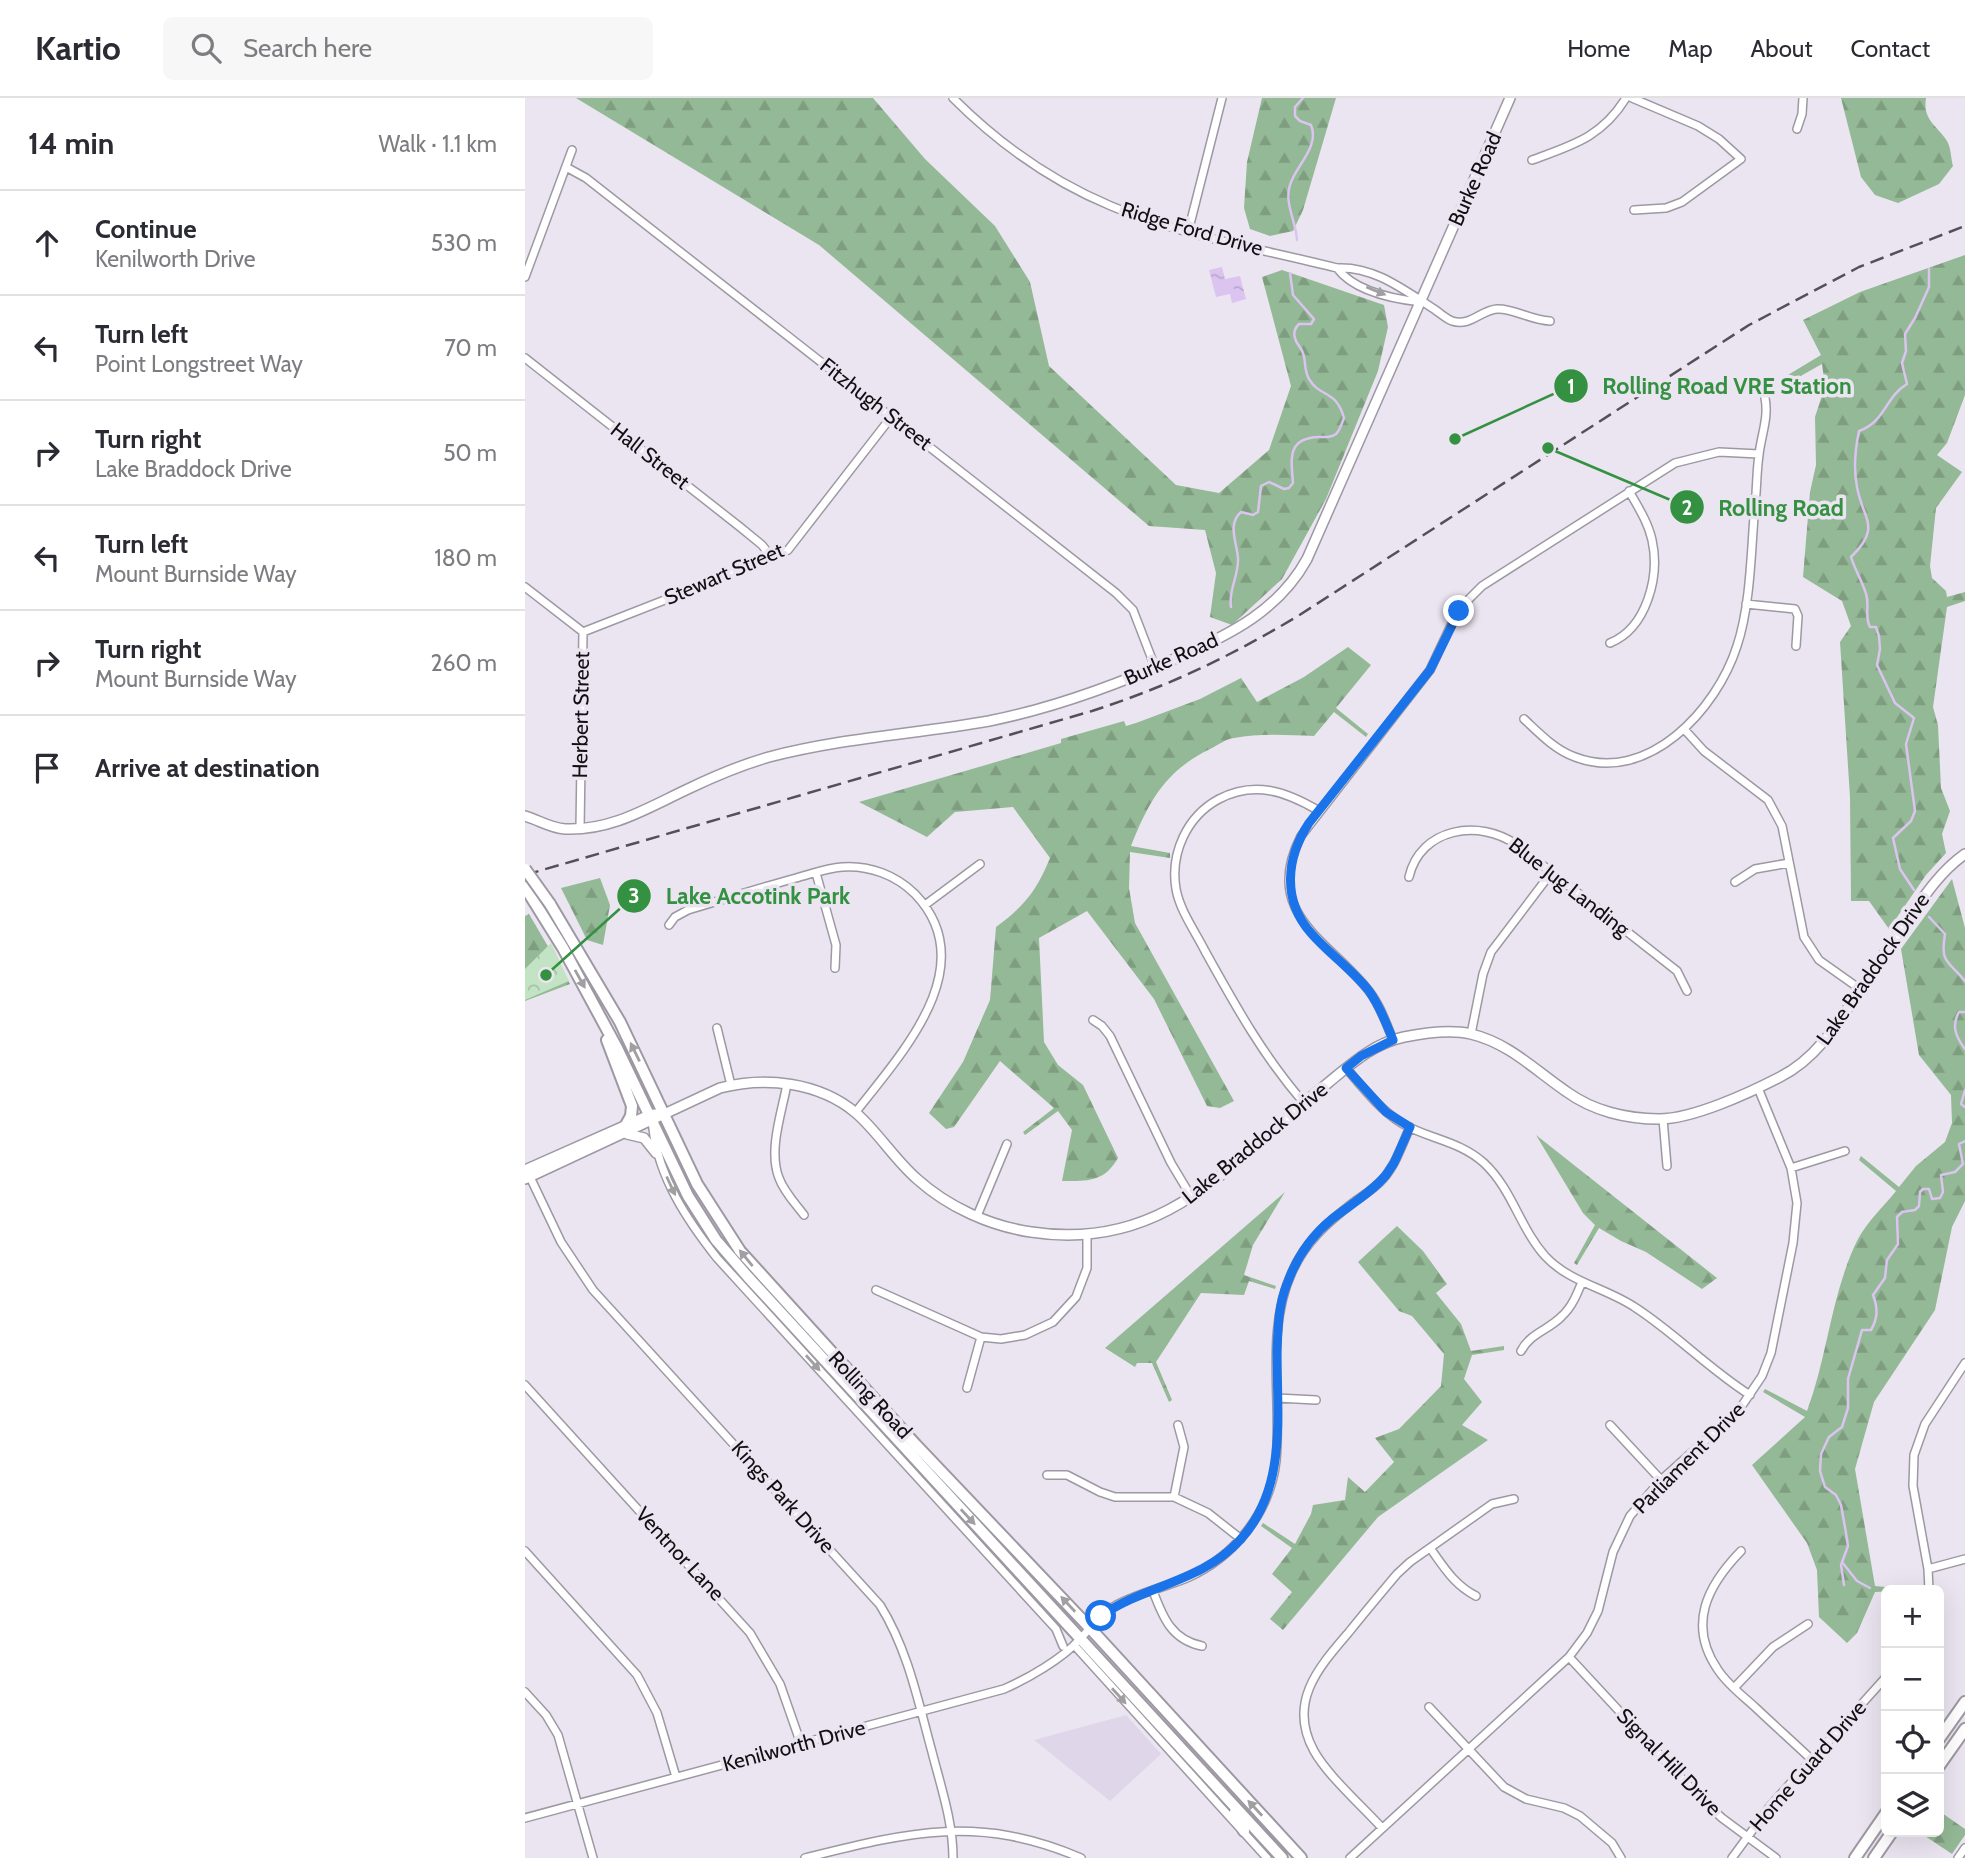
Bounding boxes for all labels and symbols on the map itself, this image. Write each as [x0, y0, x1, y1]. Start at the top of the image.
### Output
street label: Burke Road [1443, 128, 1506, 230]
street label: Ridge Ford Drive [1119, 196, 1266, 261]
one-way arrow [1366, 286, 1387, 297]
street label: Fitzhugh Street [815, 352, 937, 455]
callout: Rolling Road VRE Station [1553, 364, 1866, 408]
text: Rolling Road VRE Station [1602, 372, 1852, 400]
text: 1 [1567, 374, 1575, 399]
street label: Hall Street [606, 417, 695, 494]
callout: Rolling Road [1669, 485, 1858, 529]
text: Rolling Road [1718, 494, 1844, 522]
text: 2 [1681, 495, 1693, 520]
street label: Stewart Street [660, 537, 787, 610]
route end [1443, 595, 1474, 626]
street label: Burke Road [1120, 627, 1222, 690]
street label: Herbert Street [567, 651, 594, 779]
street label: Blue Jug Landing [1504, 832, 1635, 942]
callout: Lake Accotink Park [617, 874, 864, 918]
text: Lake Accotink Park [666, 882, 851, 910]
text: 3 [628, 883, 640, 908]
street label: Lake Braddock Drive [1811, 888, 1934, 1049]
one-way arrow [574, 969, 586, 989]
one-way arrow [629, 1042, 640, 1062]
street label: Lake Braddock Drive [1177, 1076, 1333, 1209]
one-way arrow [666, 1176, 677, 1197]
one-way arrow [739, 1250, 754, 1267]
street label: Rolling Road [823, 1346, 917, 1444]
one-way arrow [805, 1354, 821, 1372]
street label: Parliament Drive [1628, 1396, 1750, 1519]
street label: Kings Park Drive [727, 1435, 840, 1558]
street label: Ventnor Lane [631, 1502, 730, 1606]
one-way arrow [960, 1508, 976, 1525]
one-way arrow [1060, 1596, 1076, 1613]
route start [1085, 1600, 1116, 1631]
one-way arrow [1111, 1687, 1127, 1704]
street label: Home Guard Drive [1744, 1695, 1871, 1836]
street label: Signal Hill Drive [1612, 1703, 1727, 1821]
street label: Kenilworth Drive [720, 1714, 868, 1777]
one-way arrow [1247, 1799, 1263, 1817]

